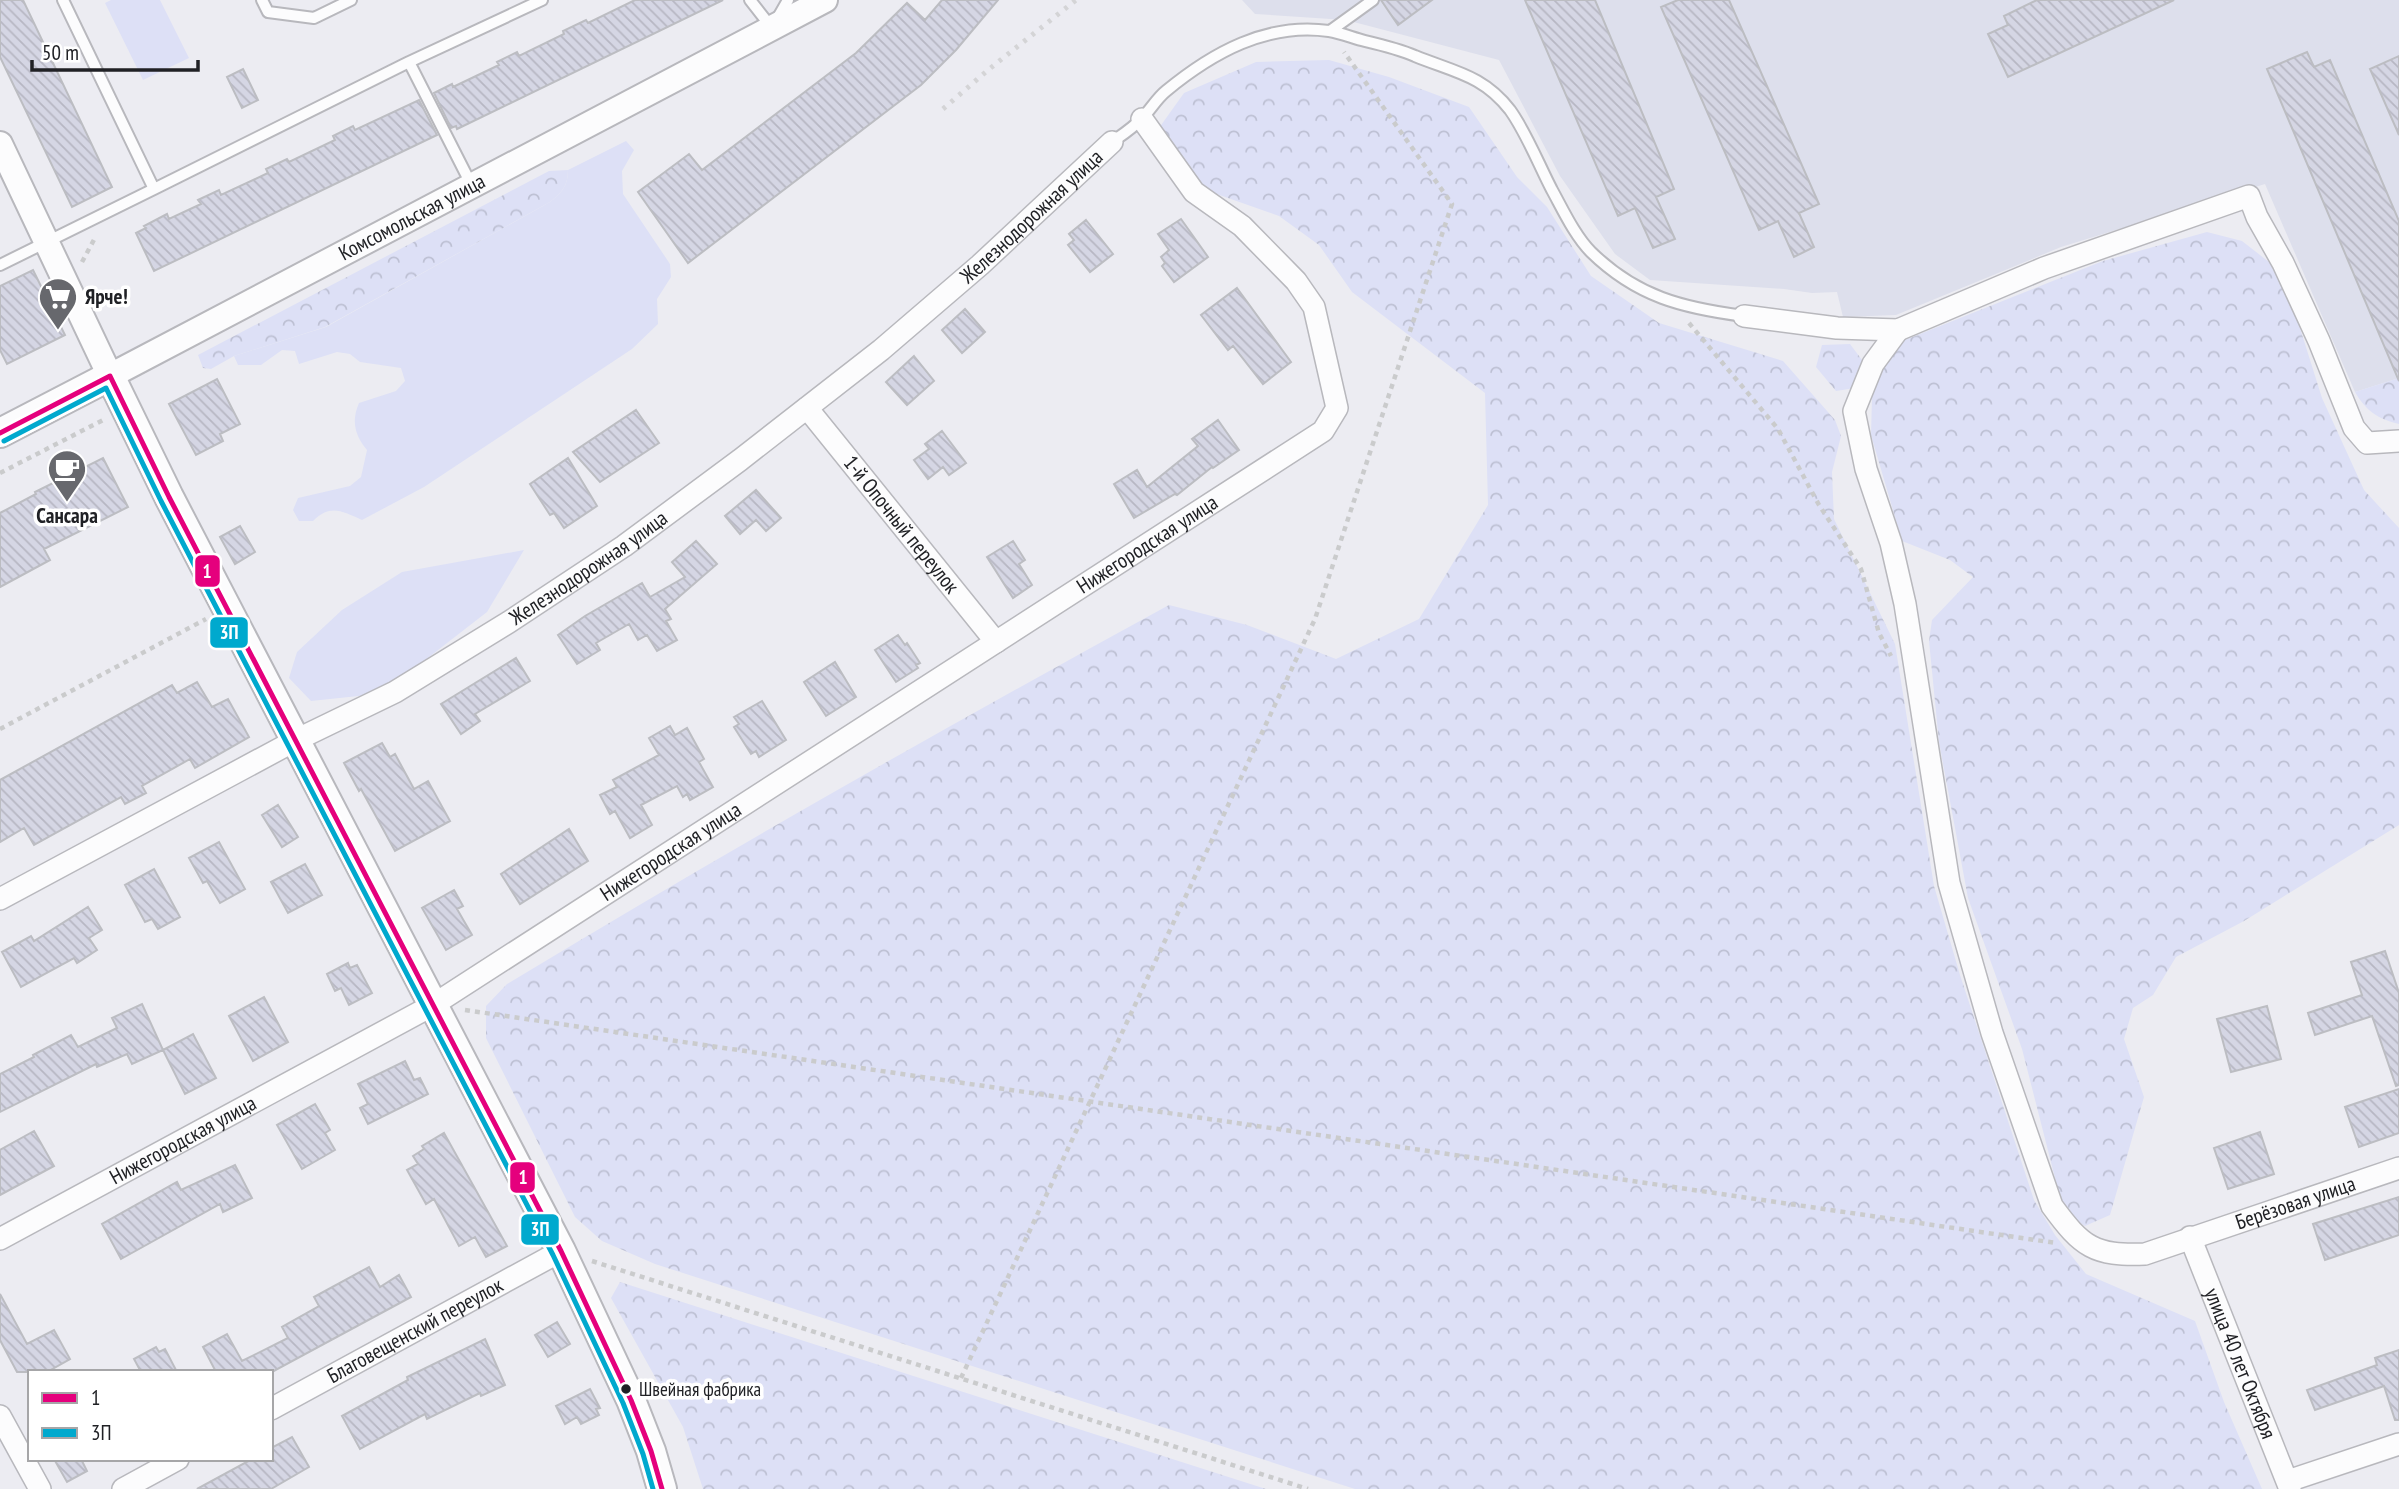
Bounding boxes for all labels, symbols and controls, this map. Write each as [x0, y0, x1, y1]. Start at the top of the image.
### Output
scale bar [32, 28, 198, 72]
text: 50 m [42, 39, 79, 66]
street label: Железнодорожная улица [953, 143, 1108, 290]
street label: Комсомольская улица [334, 167, 490, 266]
supermarket icon: Ярче! [37, 276, 79, 331]
place label: Ярче! [85, 283, 128, 310]
cafe icon: Сансара [46, 448, 88, 503]
street label: 1-й Опочный переулок [838, 450, 966, 599]
street label: Нижегородская улица [1071, 489, 1222, 599]
place label: Сансара [36, 502, 98, 529]
street label: Железнодорожная улица [503, 504, 673, 631]
line badge: 1 [194, 554, 221, 588]
text: 1 [202, 559, 212, 583]
line badge: 3П [209, 616, 249, 649]
text: 3П [219, 620, 239, 644]
street label: Нижегородская улица [595, 796, 746, 907]
street label: Нижегородская улица [105, 1089, 261, 1190]
line badge: 1 [509, 1161, 536, 1194]
text: 1 [518, 1165, 528, 1189]
street label: Берёзовая улица [2232, 1170, 2359, 1235]
line badge: 3П [520, 1213, 560, 1246]
text: 3П [530, 1217, 550, 1241]
street label: Благовещенский переулок [322, 1271, 507, 1389]
street label: улица 40 лет Октября [2199, 1284, 2283, 1442]
legend [28, 1370, 273, 1461]
place label: Швейная фабрика [639, 1377, 761, 1401]
marker: Швейная фабрика [619, 1382, 633, 1396]
text: 1 [91, 1384, 100, 1411]
text: 3П [91, 1419, 112, 1446]

